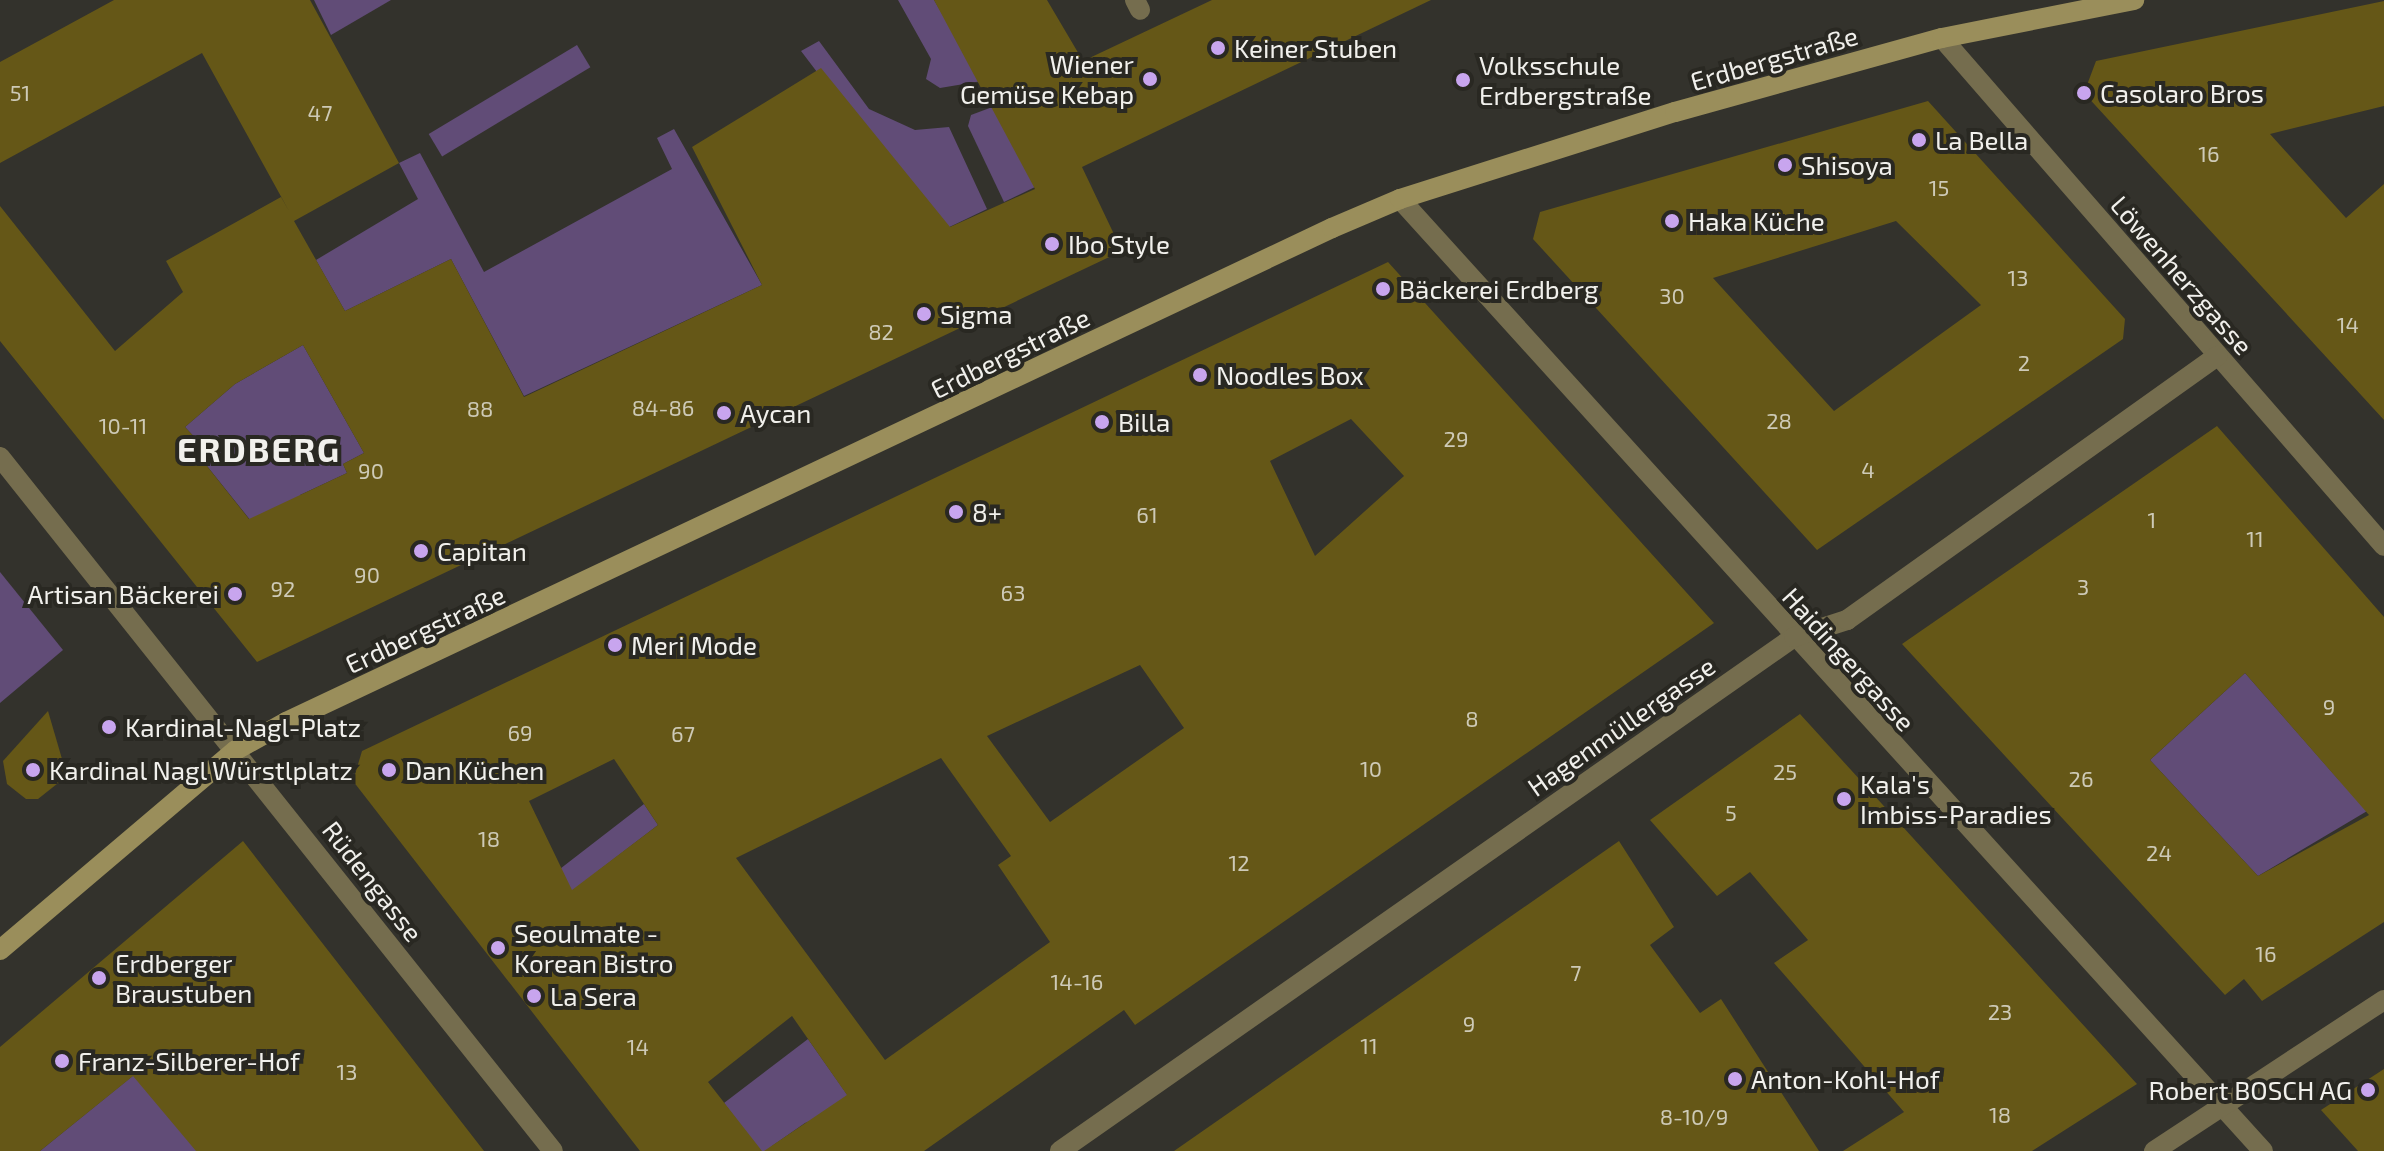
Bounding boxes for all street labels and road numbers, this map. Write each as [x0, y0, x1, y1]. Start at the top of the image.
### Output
street label: Erdbergstraße [1687, 19, 1861, 97]
street label: Löwenherzgasse [2105, 189, 2259, 361]
street label: Erdbergstraße [926, 301, 1094, 405]
street label: Erdbergstraße [340, 578, 510, 680]
street label: Haidingergasse [1776, 581, 1922, 737]
street label: Hagenmüllergasse [1521, 650, 1721, 802]
street label: Rüdengasse [316, 815, 430, 947]

